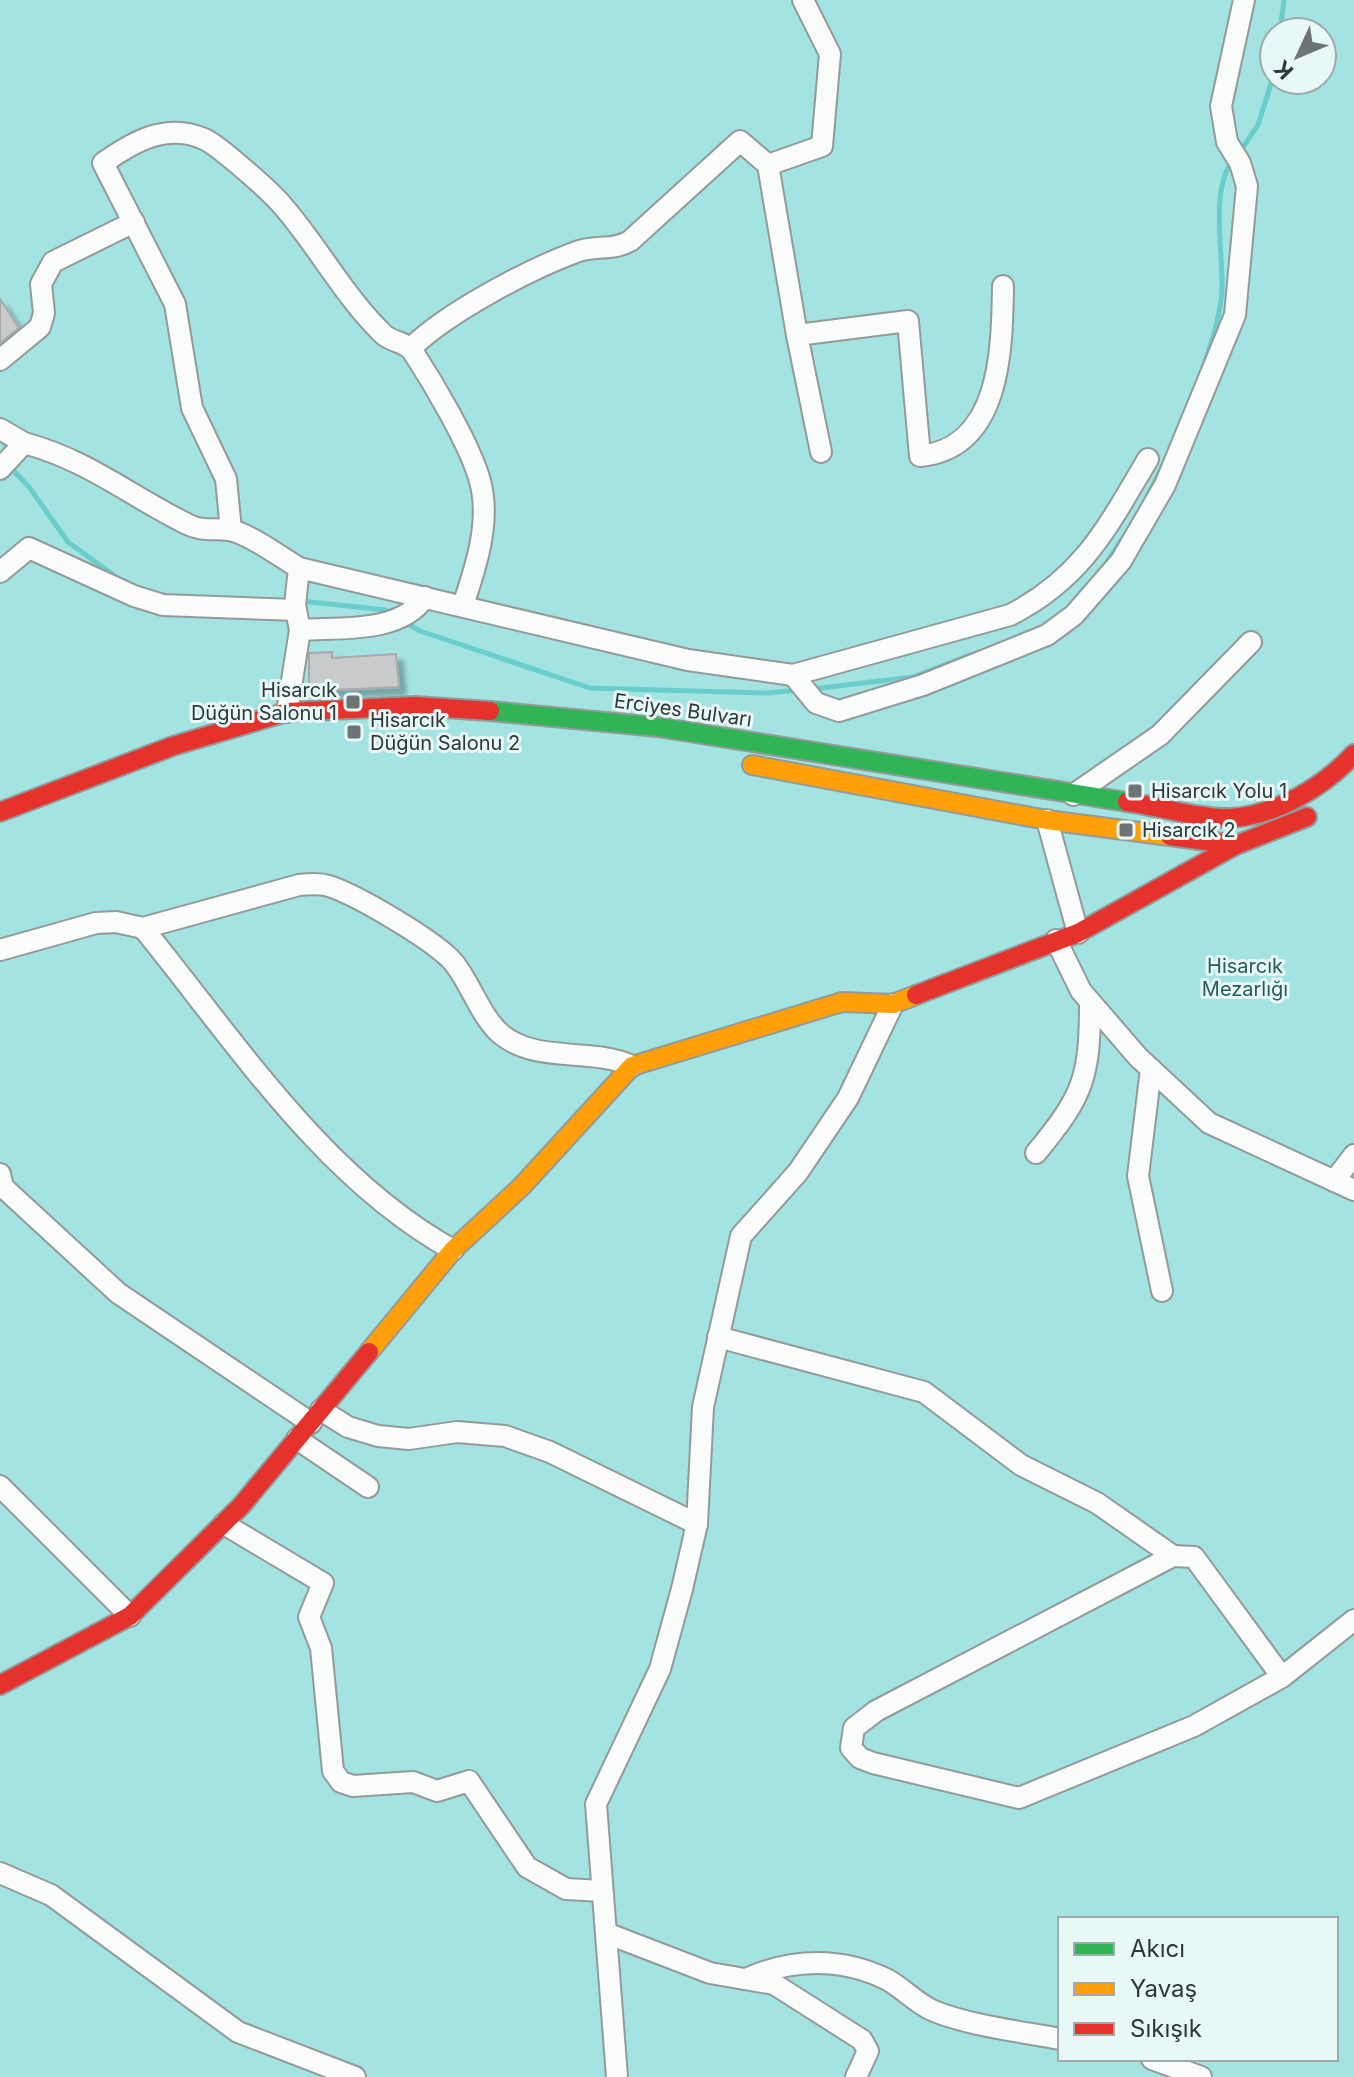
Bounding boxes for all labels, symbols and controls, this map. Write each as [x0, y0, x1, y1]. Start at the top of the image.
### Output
north arrow [1258, 16, 1338, 96]
text: K [1269, 55, 1298, 85]
place label: Hisarcık Düğün Salonu 1 [191, 678, 337, 725]
street label: Erciyes Bulvarı [612, 688, 754, 732]
marker: Hisarcık Düğün Salonu 1 [344, 693, 362, 711]
place label: Hisarcık Düğün Salonu 2 [370, 708, 520, 755]
marker: Hisarcık Düğün Salonu 2 [345, 723, 363, 741]
place label: Hisarcık Yolu 1 [1151, 779, 1287, 803]
marker: Hisarcık Yolu 1 [1126, 782, 1144, 800]
place label: Hisarcık 2 [1142, 818, 1236, 842]
marker: Hisarcık 2 [1117, 821, 1135, 839]
park label: Hisarcık Mezarlığı [1202, 954, 1288, 1001]
legend [1058, 1917, 1338, 2061]
text: Akıcı [1130, 1934, 1185, 1963]
text: Yavaş [1130, 1974, 1197, 2003]
text: Sıkışık [1130, 2014, 1202, 2043]

